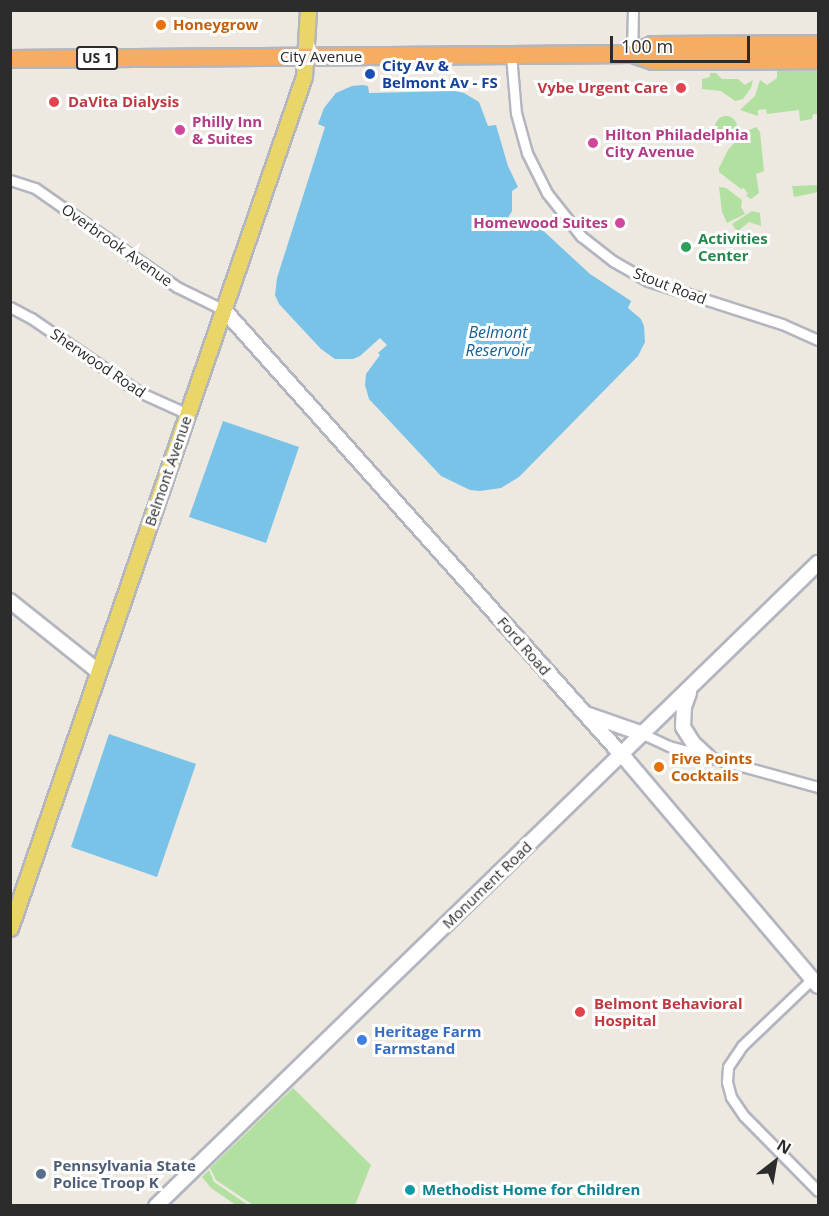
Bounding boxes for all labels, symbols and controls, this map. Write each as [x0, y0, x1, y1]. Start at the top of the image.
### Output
place label: Honeygrow [173, 16, 258, 34]
marker: Honeygrow [154, 18, 168, 32]
scale bar [613, 24, 752, 62]
text: 100 m [621, 34, 673, 58]
road number: US 1 [76, 47, 118, 69]
street label: City Avenue [280, 48, 362, 66]
place label: City Av & Belmont Av - FS [382, 56, 498, 91]
marker: City Av & Belmont Av - FS [363, 67, 377, 81]
place label: Vybe Urgent Care [537, 79, 668, 97]
marker: Vybe Urgent Care [672, 79, 690, 97]
marker: DaVita Dialysis [45, 93, 63, 111]
place label: DaVita Dialysis [68, 93, 179, 111]
place label: Philly Inn & Suites [192, 112, 262, 147]
marker: Philly Inn & Suites [173, 123, 187, 137]
place label: Hilton Philadelphia City Avenue [605, 125, 749, 160]
marker: Hilton Philadelphia City Avenue [586, 136, 600, 150]
street label: Overbrook Avenue [58, 200, 176, 290]
place label: Homewood Suites [473, 214, 608, 232]
marker: Homewood Suites [613, 216, 627, 230]
place label: Activities Center [698, 229, 768, 264]
marker: Activities Center [679, 240, 693, 254]
street label: Stout Road [631, 264, 709, 308]
water label: Belmont Reservoir [465, 322, 531, 360]
street label: Sherwood Road [47, 325, 149, 401]
street label: Belmont Avenue [141, 413, 195, 529]
street label: Ford Road [494, 613, 554, 679]
place label: Five Points Cocktails [671, 749, 752, 784]
marker: Five Points Cocktails [652, 760, 666, 774]
street label: Monument Road [439, 838, 535, 932]
place label: Belmont Behavioral Hospital [594, 994, 743, 1029]
marker: Belmont Behavioral Hospital [571, 1003, 589, 1021]
place label: Heritage Farm Farmstand [374, 1022, 481, 1057]
marker: Heritage Farm Farmstand [355, 1033, 369, 1047]
north arrow [745, 1132, 805, 1192]
text: N [773, 1134, 796, 1159]
place label: Pennsylvania State Police Troop K [53, 1156, 196, 1191]
marker: Pennsylvania State Police Troop K [34, 1167, 48, 1181]
place label: Methodist Home for Children [422, 1181, 640, 1199]
marker: Methodist Home for Children [403, 1183, 417, 1197]

